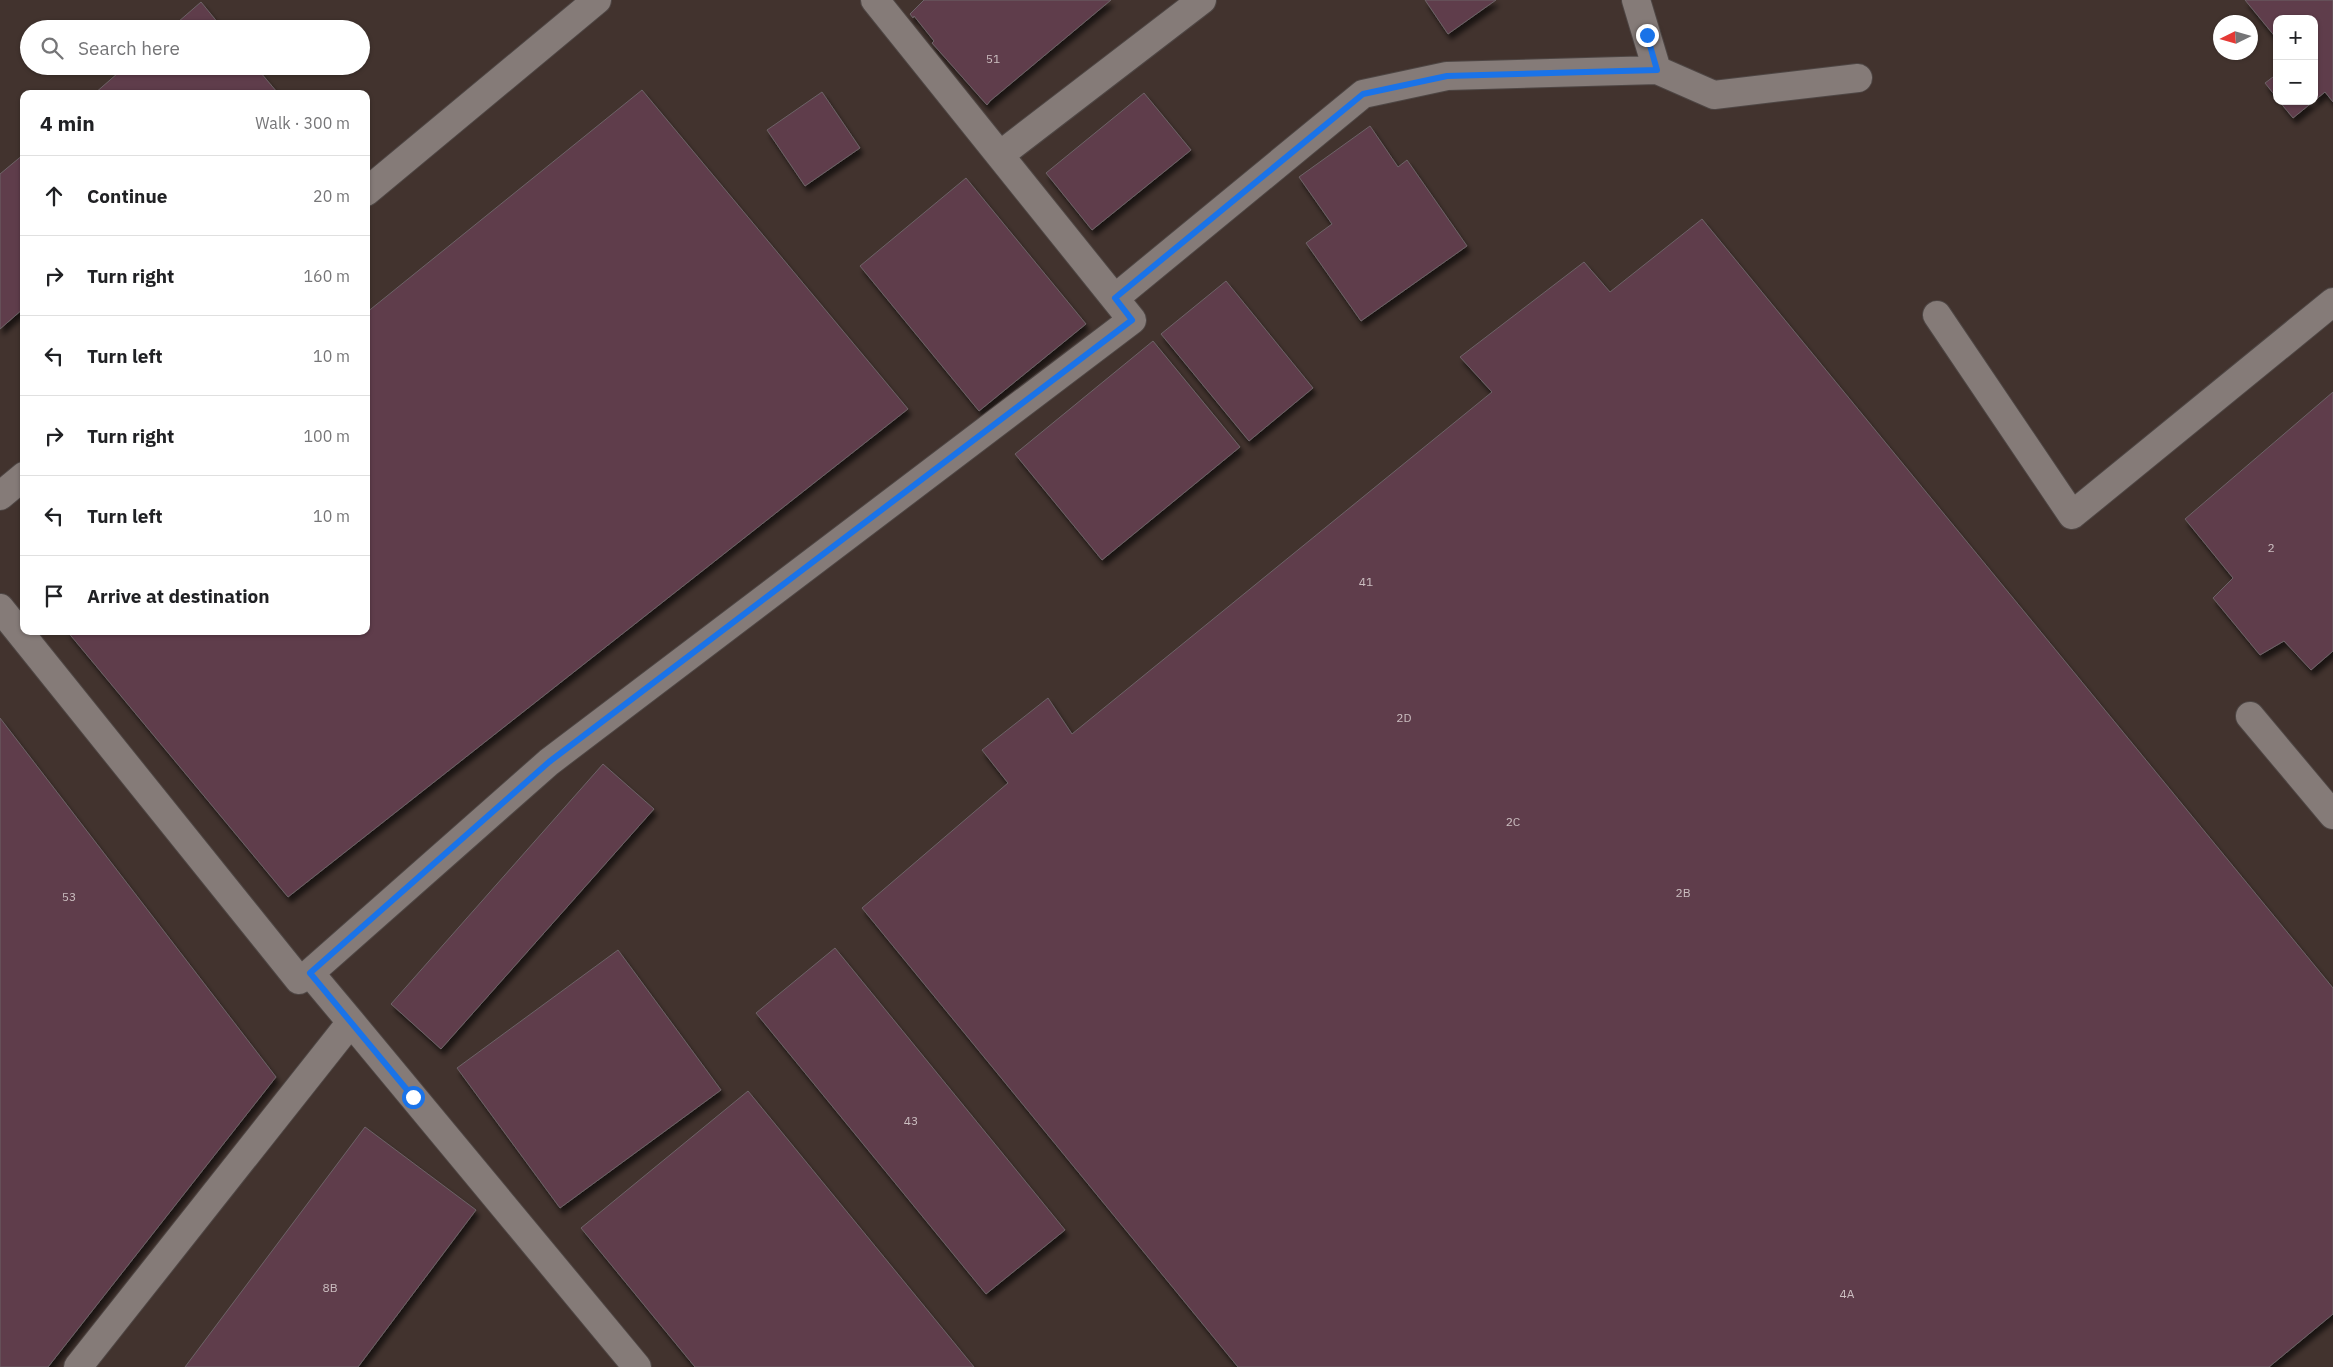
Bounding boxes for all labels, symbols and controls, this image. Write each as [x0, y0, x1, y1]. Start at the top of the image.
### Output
north arrow [2213, 15, 2258, 60]
map controls [2273, 15, 2318, 105]
button: + [2273, 15, 2318, 60]
search box [20, 20, 370, 75]
route end [1636, 24, 1659, 47]
icon: search [38, 34, 66, 62]
text: Search here [78, 36, 180, 60]
house number: 51 [986, 51, 1000, 66]
button: − [2273, 60, 2318, 105]
text: 4 min [40, 109, 95, 137]
text: Walk · 300 m [255, 113, 350, 133]
icon: ahead [40, 182, 68, 210]
text: Continue [87, 184, 167, 208]
text: 20 m [313, 186, 350, 206]
icon: right [40, 262, 68, 290]
text: Turn right [87, 264, 174, 288]
text: 160 m [303, 266, 350, 286]
icon: left [40, 342, 68, 370]
text: Turn left [87, 344, 163, 368]
text: 10 m [313, 346, 350, 366]
icon: right [40, 422, 68, 450]
text: Turn right [87, 424, 174, 448]
text: 100 m [303, 426, 350, 446]
icon: left [40, 502, 68, 530]
text: Turn left [87, 504, 163, 528]
text: 10 m [313, 506, 350, 526]
house number: 2 [2267, 540, 2275, 555]
house number: 41 [1359, 574, 1373, 589]
icon: arrive [40, 582, 68, 610]
text: Arrive at destination [87, 584, 270, 608]
house number: 2D [1396, 710, 1412, 725]
house number: 2C [1506, 814, 1521, 829]
house number: 2B [1675, 885, 1691, 900]
house number: 53 [62, 889, 76, 904]
route start [402, 1086, 425, 1109]
house number: 43 [904, 1113, 918, 1128]
house number: 8B [322, 1280, 338, 1295]
house number: 4A [1840, 1286, 1855, 1301]

